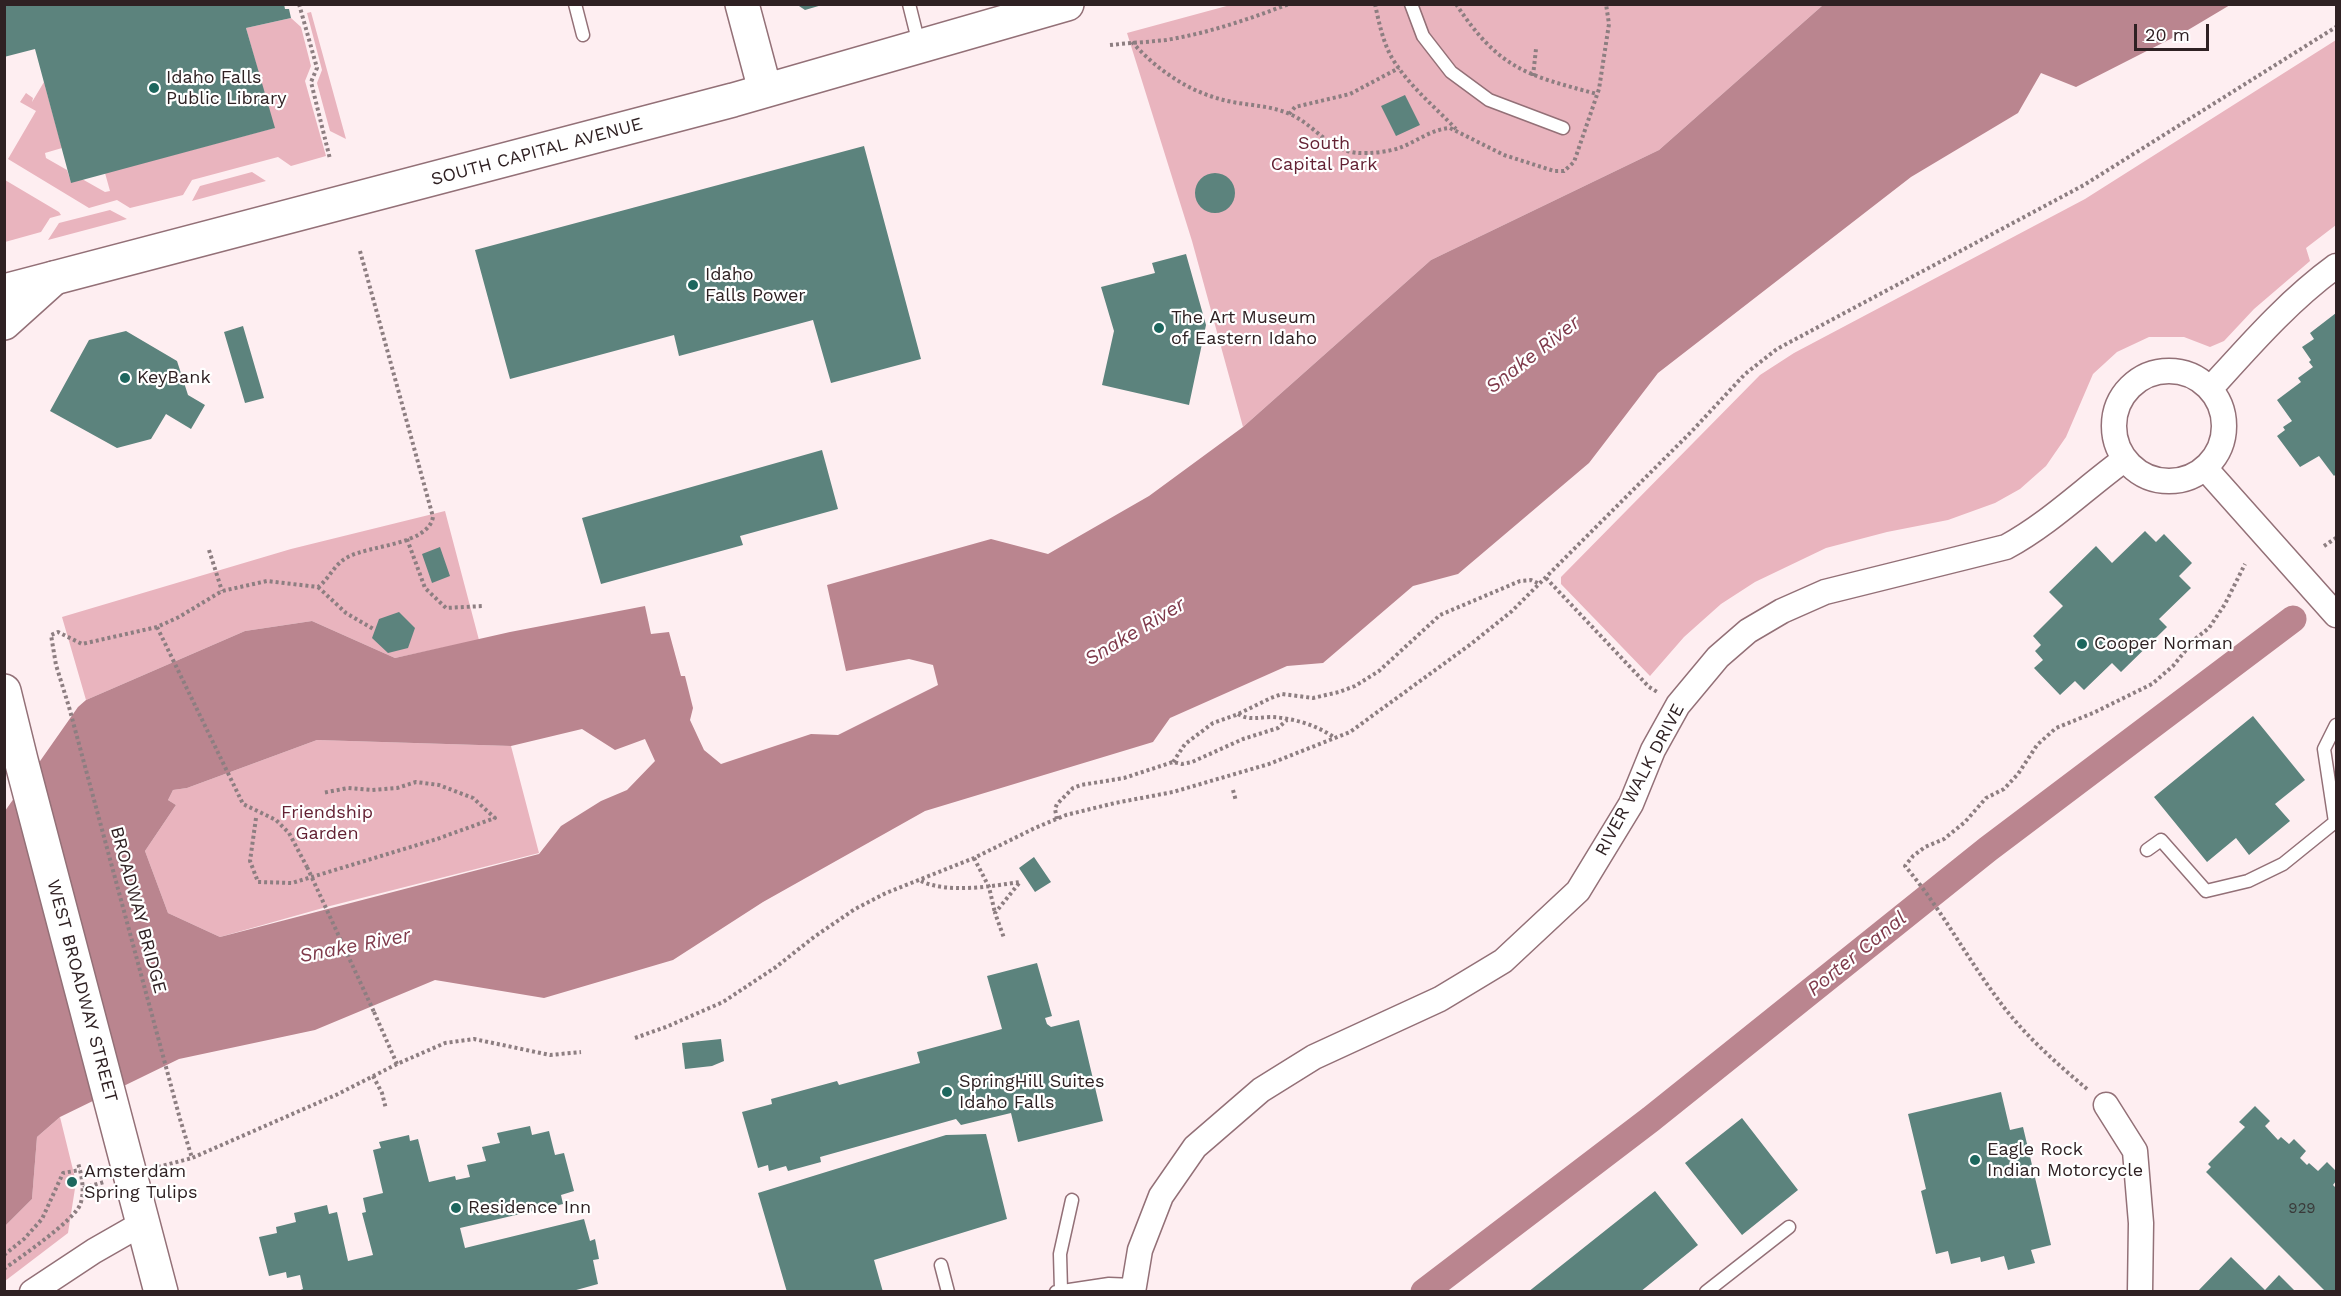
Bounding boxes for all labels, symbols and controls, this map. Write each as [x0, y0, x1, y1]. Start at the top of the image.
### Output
scale bar [2137, 12, 2212, 50]
text: 20 m [2145, 24, 2190, 45]
place label: Idaho Falls Public Library [166, 67, 287, 110]
marker: Idaho Falls Public Library [147, 81, 161, 95]
street label: SOUTH CAPITAL AVENUE [429, 113, 645, 191]
park label: South Capital Park [1271, 133, 1377, 176]
place label: Idaho Falls Power [705, 264, 806, 306]
marker: Idaho Falls Power [686, 278, 700, 292]
place label: The Art Museum of Eastern Idaho [1171, 307, 1317, 350]
water label: Snake River [1481, 311, 1585, 399]
marker: The Art Museum of Eastern Idaho [1152, 321, 1166, 335]
place label: KeyBank [137, 367, 211, 389]
marker: KeyBank [118, 371, 132, 385]
water label: Snake River [1080, 593, 1190, 671]
place label: Cooper Norman [2094, 633, 2233, 655]
marker: Cooper Norman [2075, 637, 2089, 651]
street label: RIVER WALK DRIVE [1591, 700, 1689, 860]
park label: Friendship Garden [281, 802, 373, 844]
street label: BROADWAY BRIDGE [105, 824, 171, 996]
street label: WEST BROADWAY STREET [42, 877, 122, 1105]
water label: Porter Canal [1802, 907, 1912, 1001]
water label: Snake River [297, 923, 413, 969]
place label: SpringHill Suites Idaho Falls [959, 1071, 1104, 1114]
marker: SpringHill Suites Idaho Falls [940, 1085, 954, 1099]
place label: Eagle Rock Indian Motorcycle [1987, 1139, 2143, 1182]
marker: Eagle Rock Indian Motorcycle [1968, 1153, 1982, 1167]
place label: Amsterdam Spring Tulips [84, 1161, 198, 1204]
marker: Amsterdam Spring Tulips [65, 1175, 79, 1189]
place label: Residence Inn [468, 1197, 591, 1219]
house number: 929 [2288, 1200, 2316, 1218]
marker: Residence Inn [449, 1201, 463, 1215]

